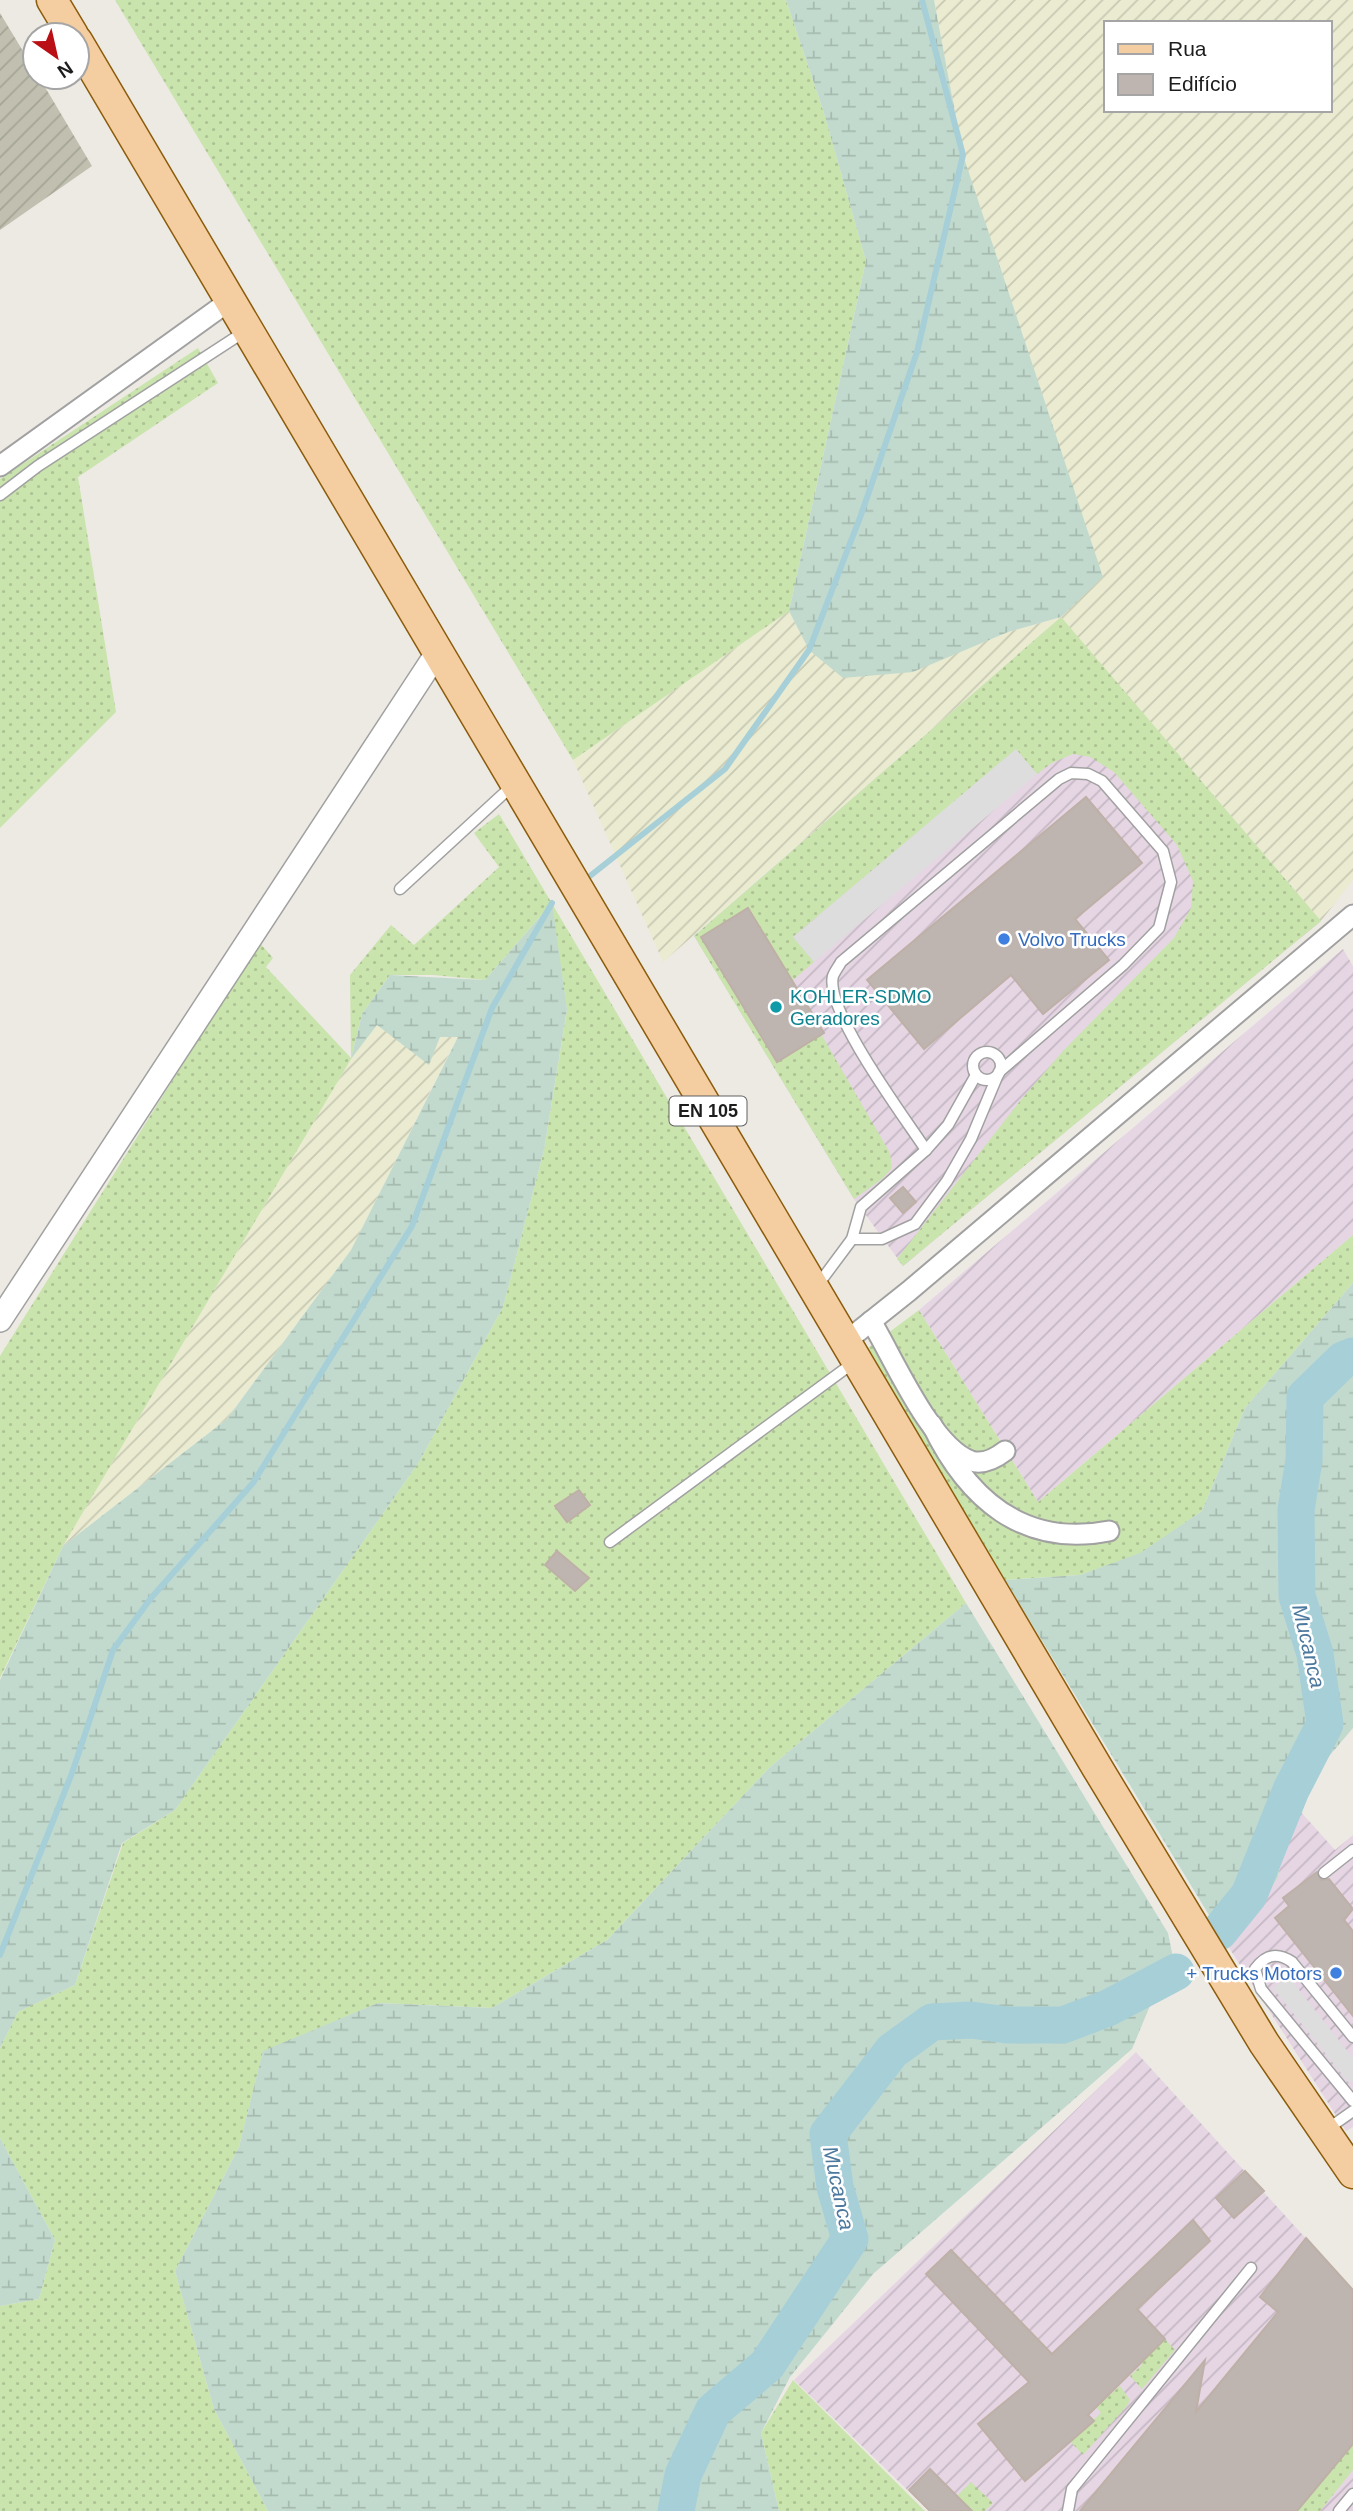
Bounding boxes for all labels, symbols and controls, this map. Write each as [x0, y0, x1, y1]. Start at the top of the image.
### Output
north arrow [21, 21, 91, 91]
legend [1104, 21, 1332, 112]
text: Rua [1168, 37, 1207, 60]
text: N [54, 57, 77, 82]
text: Edifício [1168, 72, 1237, 95]
place label: Volvo Trucks [1018, 929, 1126, 950]
marker: Volvo Trucks [996, 931, 1012, 947]
place label: KOHLER-SDMO Geradores [790, 986, 931, 1029]
marker: KOHLER-SDMO Geradores [768, 999, 784, 1015]
road number: EN 105 [670, 1096, 746, 1126]
water label: Mucanca [1288, 1602, 1330, 1690]
place label: + Trucks Motors [1186, 1963, 1322, 1984]
marker: + Trucks Motors [1328, 1965, 1344, 1981]
water label: Mucanca [819, 2144, 859, 2232]

